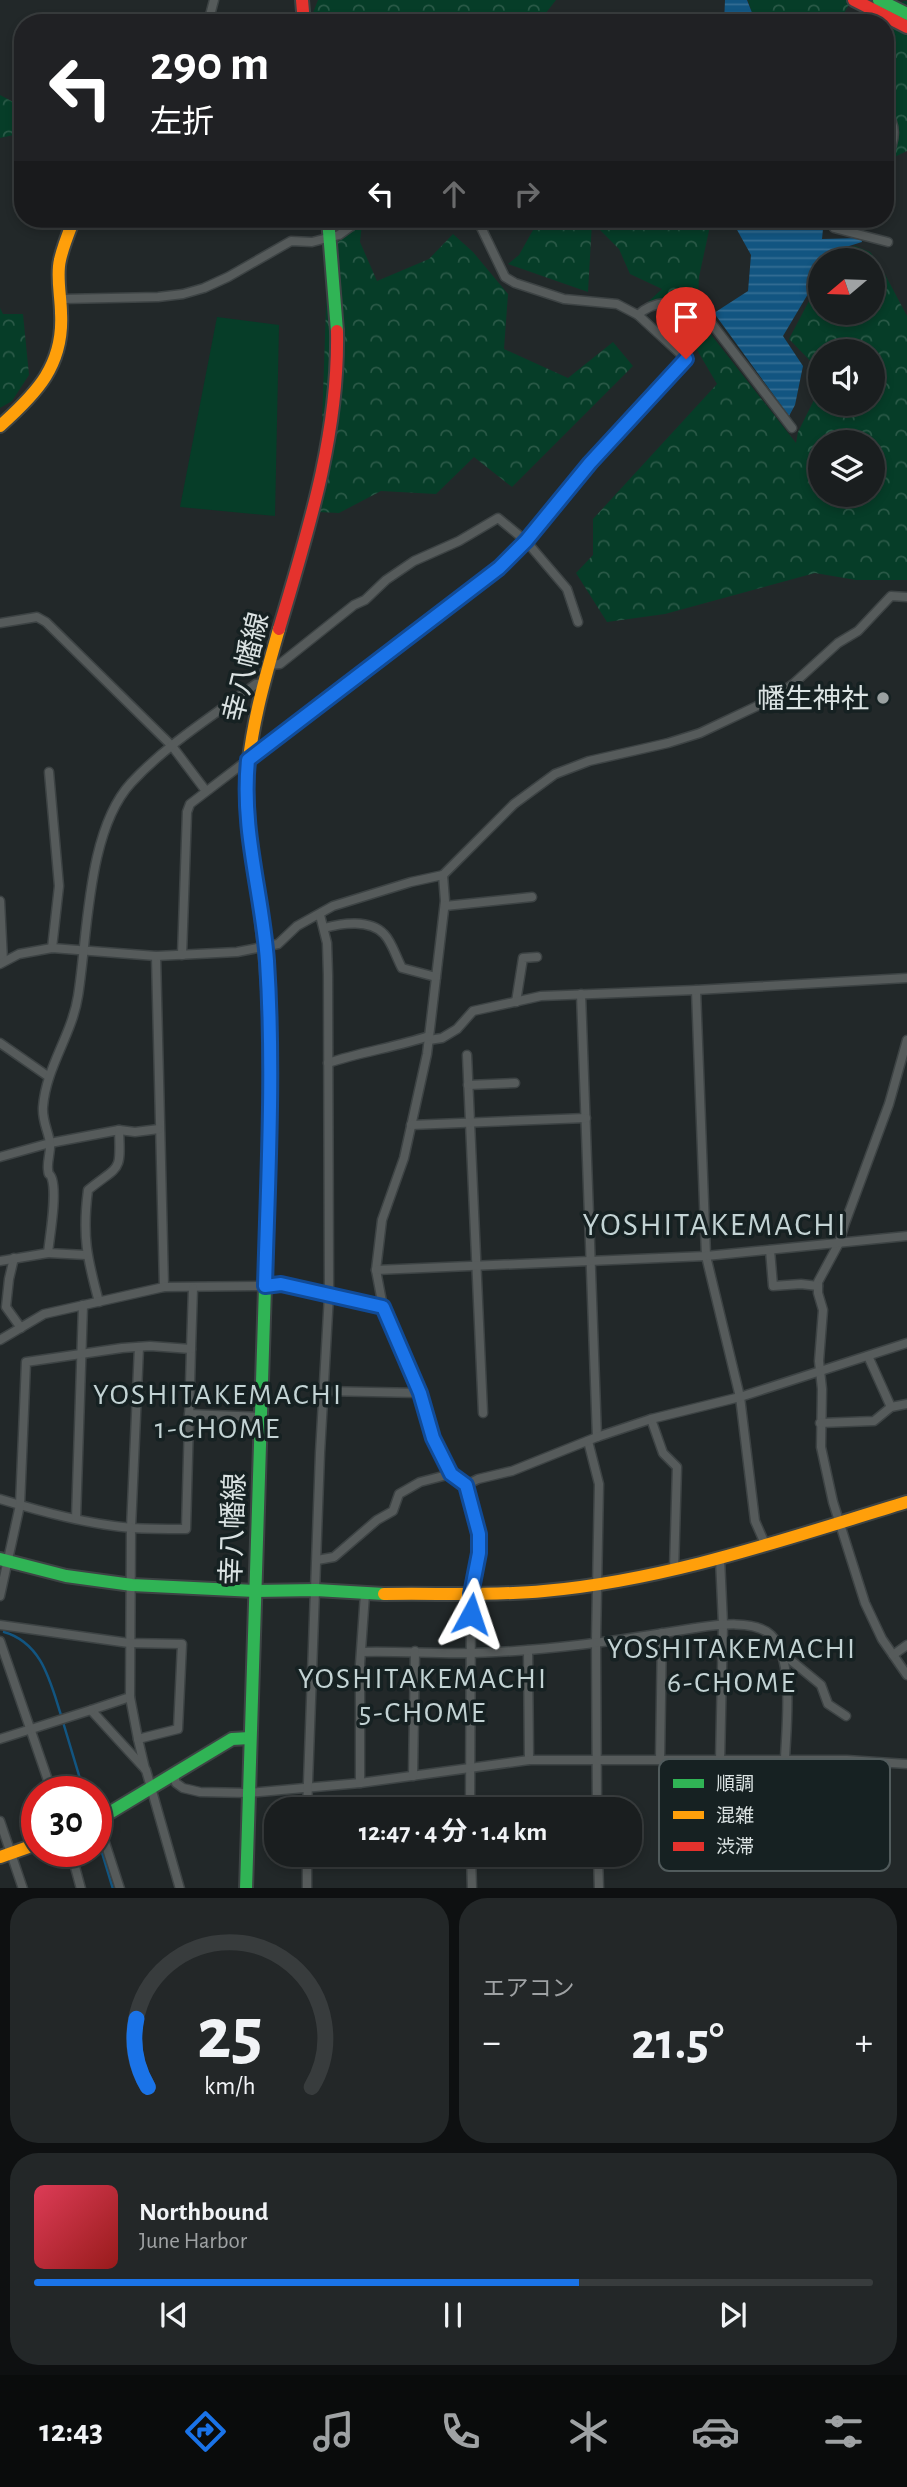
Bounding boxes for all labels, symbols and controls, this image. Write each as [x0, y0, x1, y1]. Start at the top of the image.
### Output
text: 290 m [150, 40, 269, 89]
icon: left [35, 42, 126, 133]
text: 左折 [150, 106, 214, 138]
icon: left [362, 175, 400, 213]
icon: ahead [435, 175, 473, 213]
icon: right [508, 175, 546, 213]
north arrow [808, 248, 886, 326]
map controls [808, 248, 885, 507]
pin [656, 287, 716, 359]
icon: arrive [667, 298, 705, 336]
button: sound [808, 339, 885, 416]
button: layers [808, 430, 885, 507]
street label: 幸八幡線 [218, 609, 274, 725]
place label: 幡生神社 [757, 684, 869, 714]
marker: 幡生神社 [875, 690, 891, 706]
district label: YOSHITAKEMACHI [583, 1209, 848, 1241]
district label: YOSHITAKEMACHI 1-CHOME [93, 1380, 343, 1444]
street label: 幸八幡線 [216, 1473, 250, 1586]
position arrow [434, 1577, 508, 1651]
district label: YOSHITAKEMACHI 6-CHOME [607, 1634, 857, 1698]
district label: YOSHITAKEMACHI 5-CHOME [298, 1664, 548, 1728]
legend [659, 1759, 890, 1871]
text: 順調 [716, 1774, 754, 1794]
speed limit sign: 30 [21, 1776, 112, 1867]
text: 混雑 [716, 1805, 754, 1826]
text: 12:47 · 4 分 · 1.4 km [359, 1819, 547, 1845]
text: 渋滞 [716, 1836, 754, 1857]
text: エアコン [483, 1978, 575, 2001]
text: 25 [196, 1999, 262, 2072]
text: 21.5° [631, 2016, 724, 2068]
text: − [483, 2024, 501, 2062]
text: + [855, 2024, 873, 2062]
text: km/h [203, 2073, 255, 2098]
text: Northbound [139, 2199, 268, 2225]
text: June Harbor [139, 2230, 247, 2253]
icon: previous [155, 2296, 193, 2334]
icon: pause [434, 2296, 472, 2334]
icon: next [714, 2296, 752, 2334]
icon: directions [181, 2407, 230, 2456]
icon: music [309, 2407, 358, 2456]
icon: phone [436, 2407, 485, 2456]
icon: climate [564, 2407, 613, 2456]
icon: car [691, 2407, 740, 2456]
icon: filters [819, 2407, 868, 2456]
text: 12:43 [39, 2415, 103, 2447]

